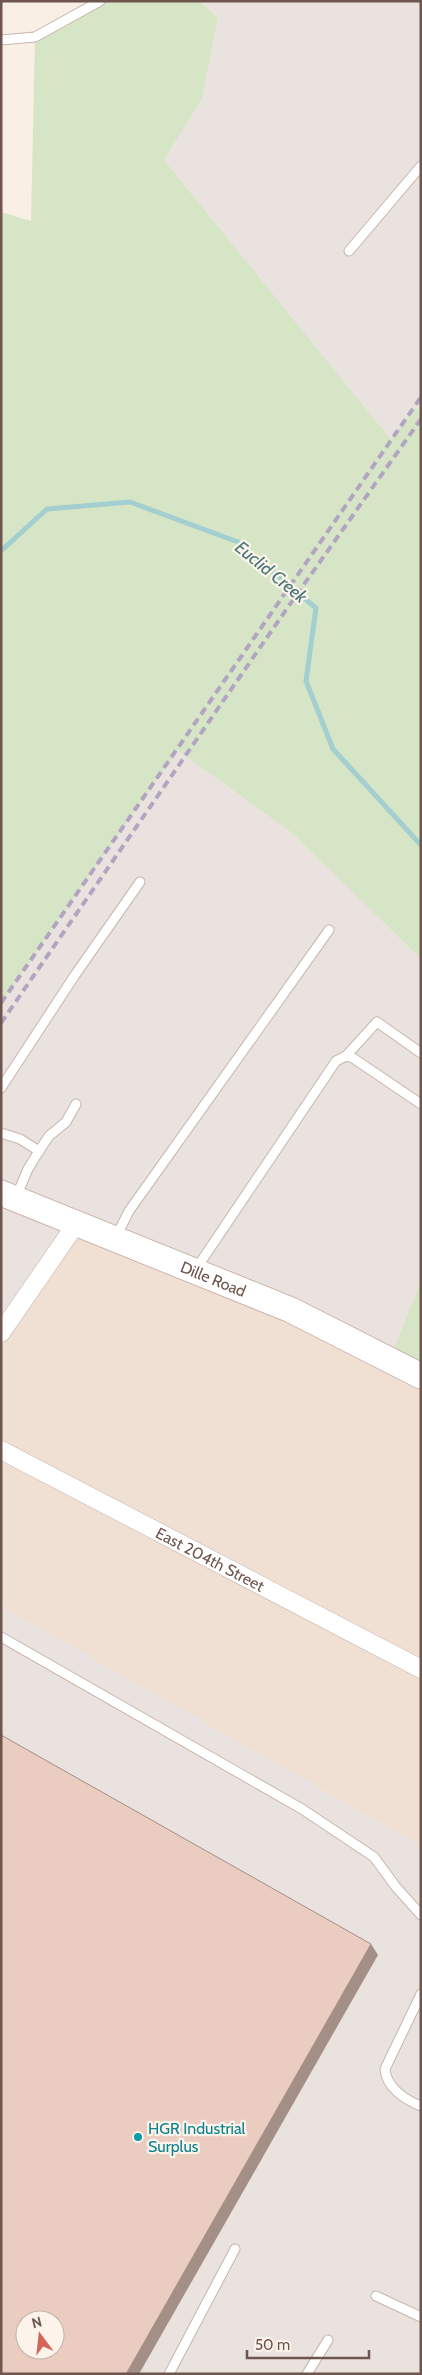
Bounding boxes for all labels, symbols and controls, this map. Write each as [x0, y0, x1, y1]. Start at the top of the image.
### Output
water label: Euclid Creek [231, 536, 312, 609]
street label: Dille Road [178, 1257, 249, 1301]
street label: East 204th Street [152, 1523, 268, 1596]
place label: HGR Industrial Surplus [148, 2119, 246, 2156]
marker: HGR Industrial Surplus [132, 2131, 144, 2143]
north arrow [15, 2310, 65, 2360]
text: N [30, 2312, 44, 2332]
scale bar [247, 2328, 370, 2360]
text: 50 m [255, 2336, 290, 2354]

